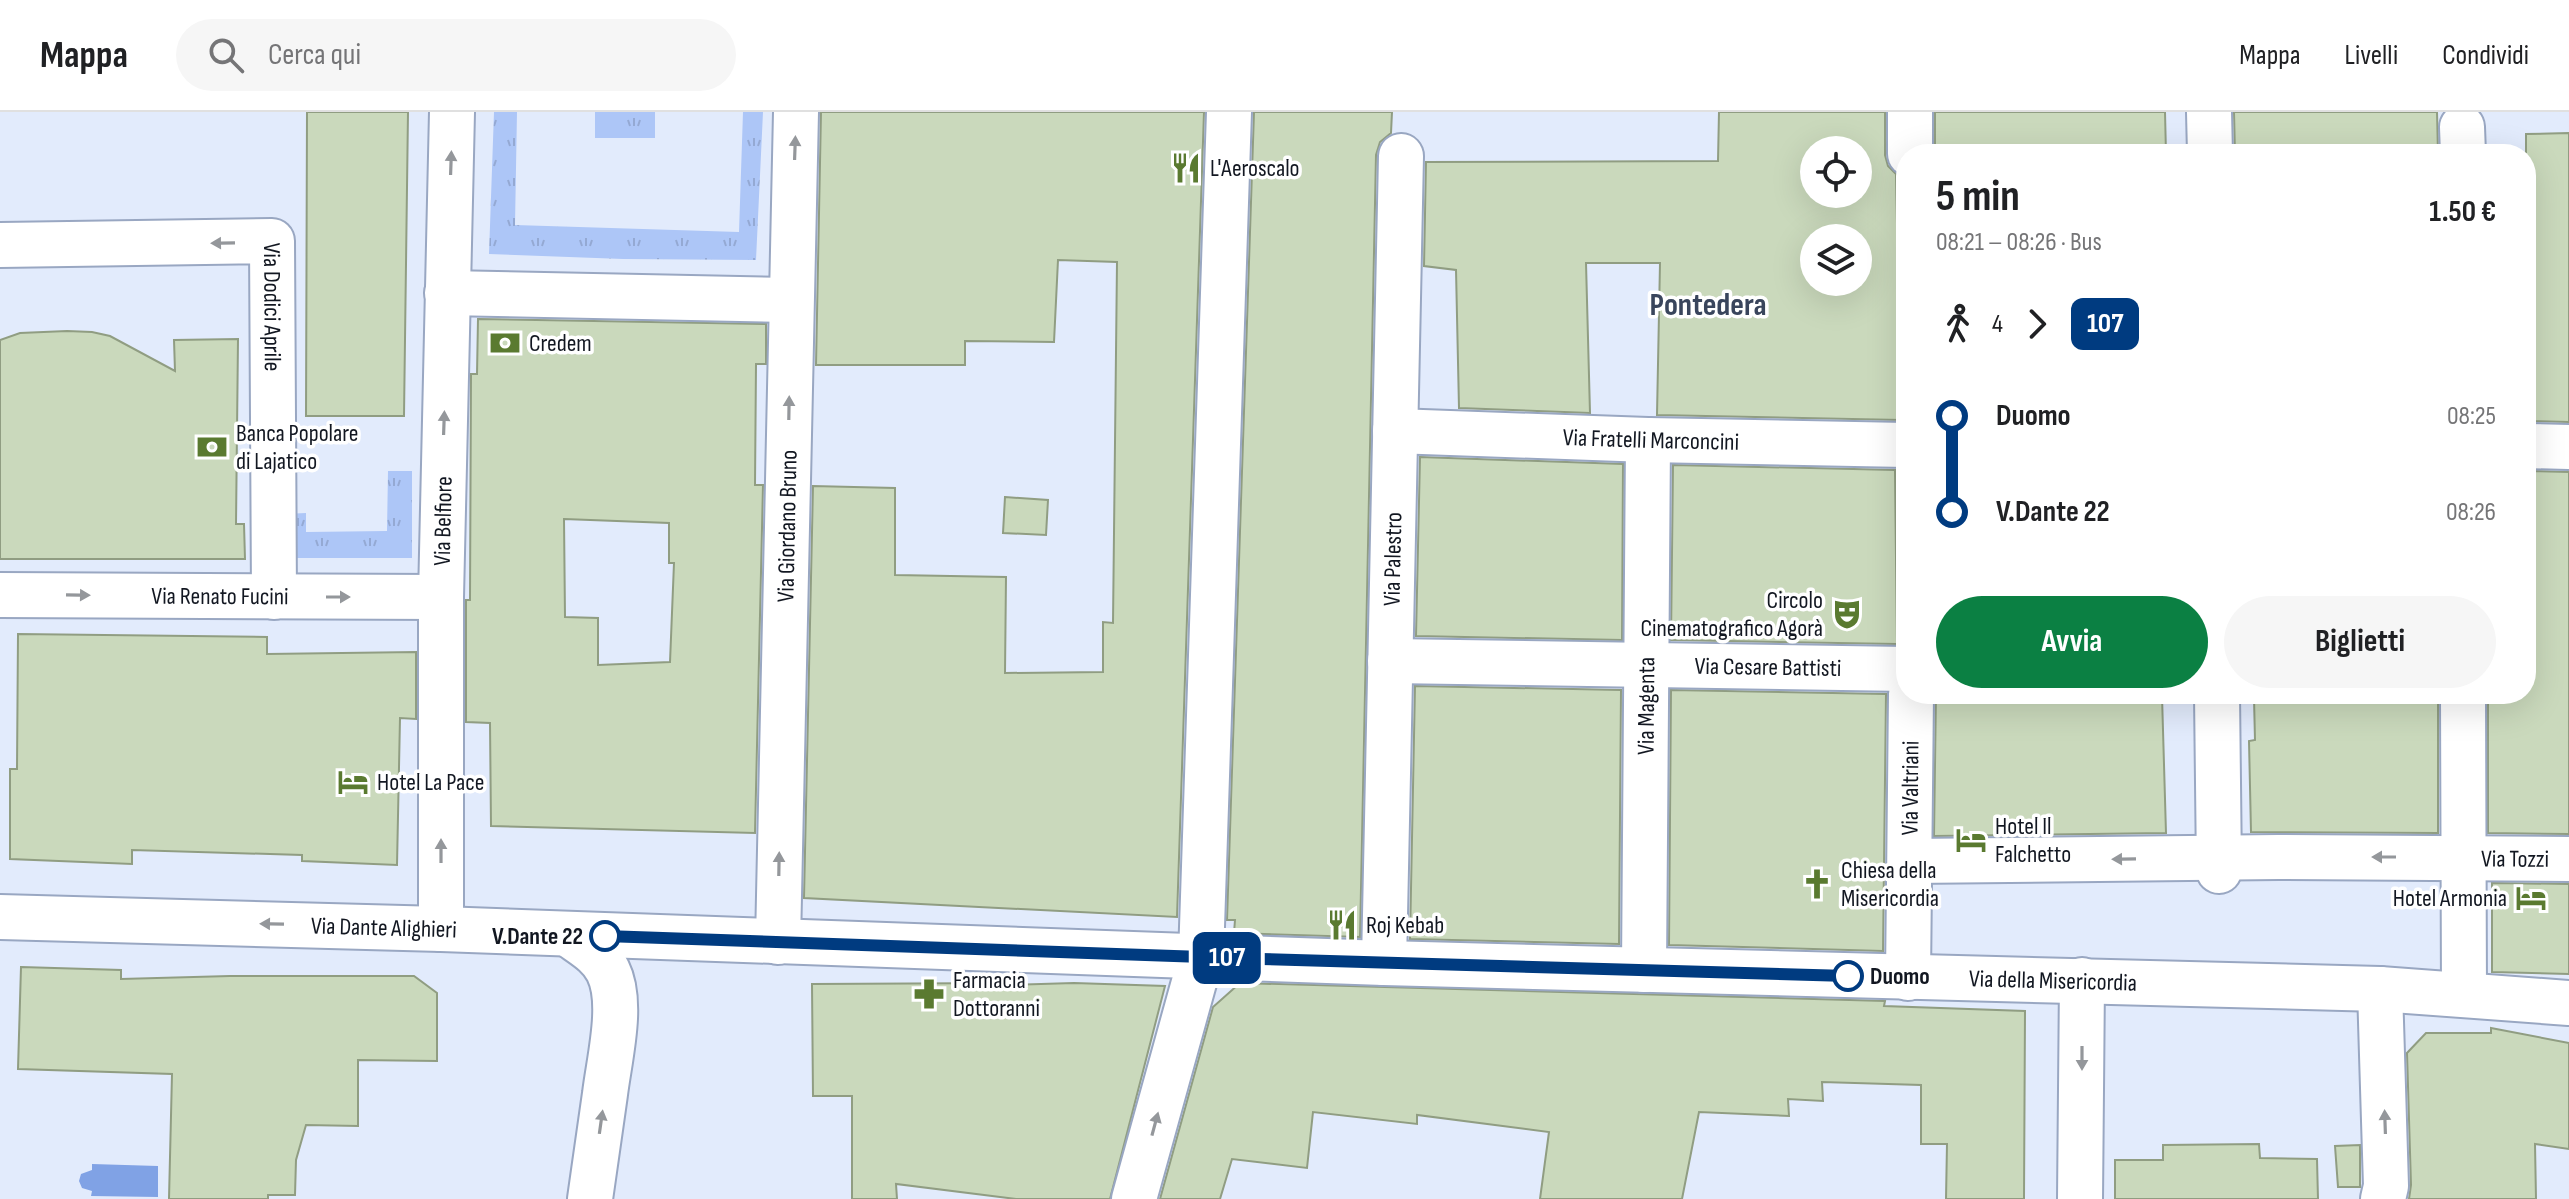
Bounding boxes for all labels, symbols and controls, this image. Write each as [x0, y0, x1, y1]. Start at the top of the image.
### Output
search box [176, 19, 736, 91]
text: Mappa [40, 33, 128, 78]
icon: search [204, 33, 248, 77]
text: Cerca qui [268, 37, 361, 73]
text: Mappa [2239, 39, 2301, 72]
text: Livelli [2345, 39, 2398, 72]
text: Condividi [2442, 39, 2529, 72]
one-way arrow [789, 135, 802, 160]
map controls [1800, 136, 1872, 296]
button: locate [1800, 136, 1872, 208]
one-way arrow [445, 150, 457, 175]
restaurant icon: L'Aeroscalo [1169, 151, 1203, 185]
place label: L'Aeroscalo [1210, 154, 1300, 183]
text: 5 min [1936, 170, 2020, 223]
text: 1.50 € [2429, 194, 2496, 230]
button: layers [1800, 224, 1872, 296]
text: 08:21 – 08:26 · Bus [1936, 227, 2102, 258]
one-way arrow [210, 236, 235, 249]
street label: Via Dodici Aprile [258, 243, 287, 371]
district label: Pontedera [1649, 286, 1767, 325]
icon: walk [1936, 302, 1980, 346]
icon: forward [2015, 302, 2059, 346]
text: 107 [2087, 307, 2123, 340]
text: 4 [1992, 309, 2003, 340]
bank icon: Credem [488, 326, 522, 360]
place label: Credem [529, 329, 592, 358]
one-way arrow [782, 395, 795, 420]
text: Duomo [1996, 398, 2071, 434]
text: 08:25 [2447, 401, 2496, 432]
one-way arrow [438, 410, 450, 435]
place label: Banca Popolare di Lajatico [236, 419, 358, 476]
street label: Via Fratelli Marconcini [1562, 422, 1739, 456]
bank icon: Banca Popolare di Lajatico [195, 430, 229, 464]
street label: Via Giordano Bruno [771, 450, 803, 603]
street label: Via Belfiore [427, 476, 458, 566]
text: V.Dante 22 [1996, 494, 2110, 530]
text: 08:26 [2446, 497, 2496, 528]
street label: Via Palestro [1377, 512, 1408, 606]
street label: Via Renato Fucini [151, 581, 289, 611]
place label: Circolo Cinematografico Agorà [1640, 586, 1823, 643]
one-way arrow [66, 589, 91, 602]
one-way arrow [326, 591, 351, 603]
button: Avvia [1936, 596, 2208, 688]
button: Biglietti [2224, 596, 2496, 688]
theatre icon: Circolo Cinematografico Agorà [1830, 597, 1864, 631]
street label: Via Cesare Battisti [1694, 651, 1842, 682]
street label: Via Magenta [1631, 657, 1661, 755]
street label: Via Valtriani [1895, 740, 1925, 836]
hotel icon: Hotel La Pace [336, 765, 370, 799]
place label: Hotel La Pace [377, 768, 484, 797]
place label: Hotel Il Falchetto [1995, 812, 2071, 869]
hotel icon: Hotel Il Falchetto [1954, 823, 1988, 857]
one-way arrow [435, 838, 447, 863]
street label: Via Tozzi [2481, 844, 2549, 873]
one-way arrow [772, 851, 785, 876]
one-way arrow [2371, 851, 2396, 863]
one-way arrow [2111, 853, 2136, 865]
place label: Chiesa della Misericordia [1841, 856, 1939, 913]
church icon: Chiesa della Misericordia [1800, 867, 1834, 901]
hotel icon: Hotel Armonia [2514, 881, 2548, 915]
place label: Hotel Armonia [2393, 884, 2507, 913]
restaurant icon: Roj Kebab [1325, 908, 1359, 942]
street label: Via Dante Alighieri [311, 911, 457, 944]
place label: Roj Kebab [1366, 911, 1444, 940]
one-way arrow [259, 918, 284, 930]
marker: V.Dante 22 [590, 921, 620, 951]
place label: V.Dante 22 [492, 922, 583, 951]
line badge: 107 [1181, 932, 1273, 984]
text: 107 [1209, 941, 1245, 974]
marker: Duomo [1833, 961, 1863, 991]
place label: Duomo [1870, 962, 1930, 991]
street label: Via della Misericordia [1969, 964, 2137, 997]
place label: Farmacia Dottoranni [953, 966, 1040, 1023]
pharmacy icon: Farmacia Dottoranni [912, 977, 946, 1011]
one-way arrow [2076, 1046, 2088, 1071]
one-way arrow [595, 1109, 608, 1134]
one-way arrow [2378, 1109, 2391, 1134]
one-way arrow [1150, 1111, 1162, 1136]

